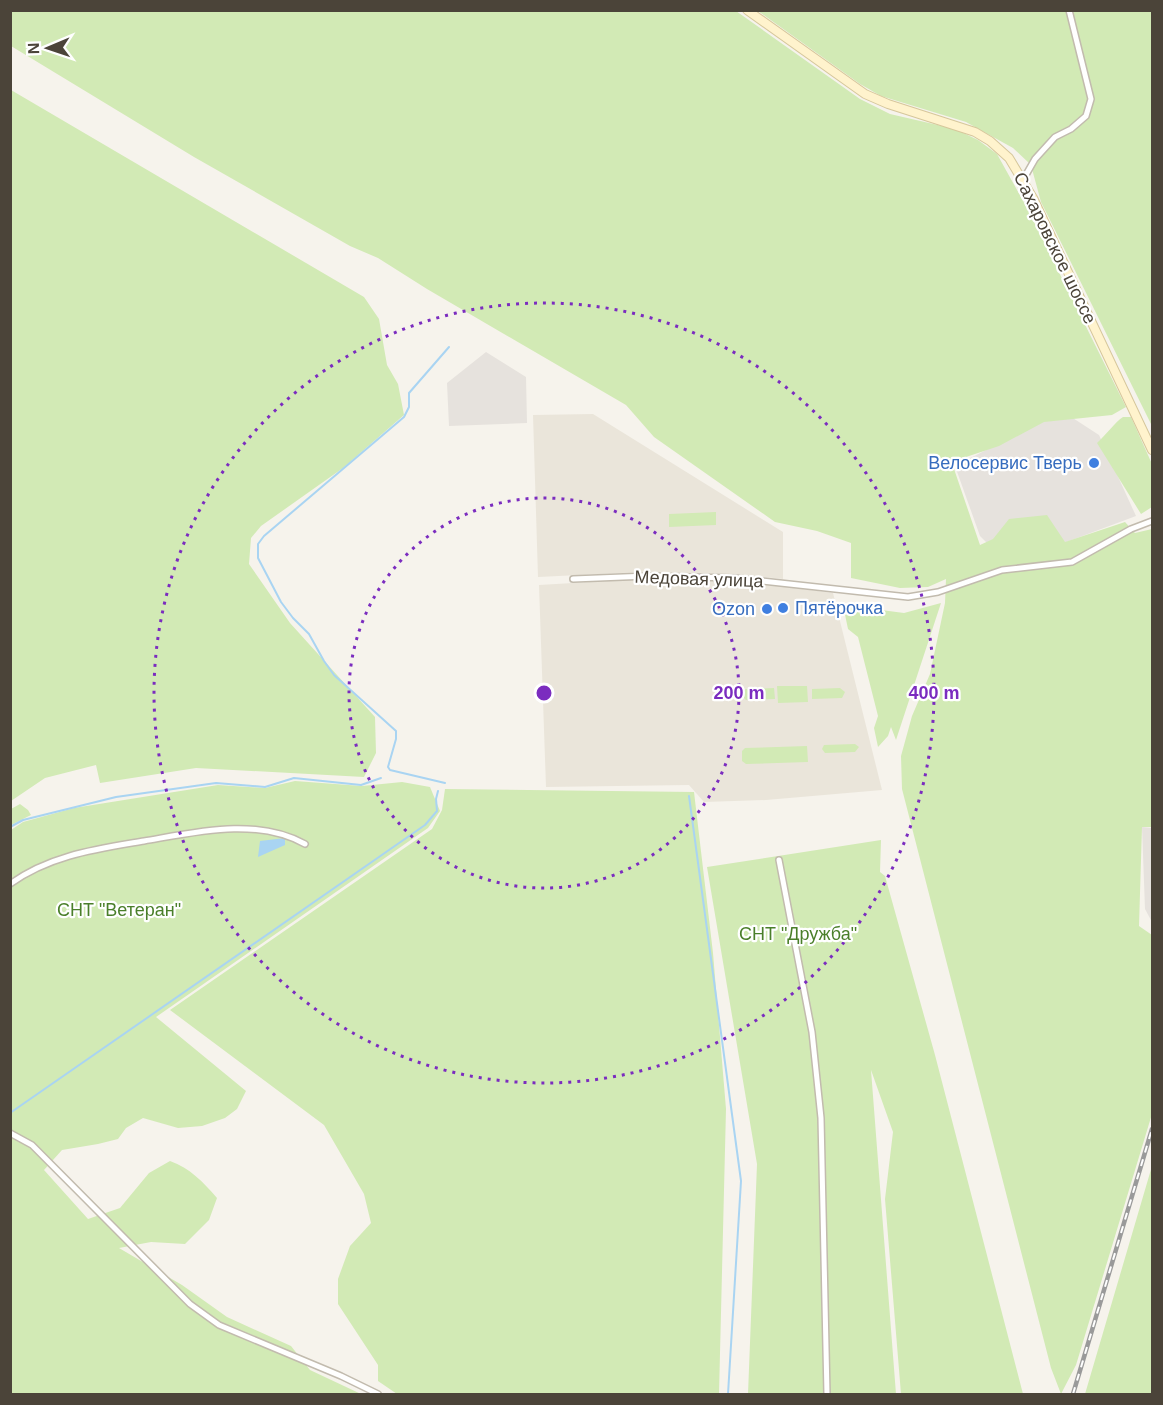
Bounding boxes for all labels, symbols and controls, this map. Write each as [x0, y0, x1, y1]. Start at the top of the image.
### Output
north arrow [18, 18, 78, 78]
text: N [25, 42, 42, 55]
street label: Сахаровское шоссе [1010, 169, 1100, 327]
place label: Велосервис Тверь [928, 453, 1082, 473]
marker: Велосервис Тверь [1087, 456, 1101, 470]
street label: Медовая улица [634, 567, 765, 591]
place label: Пятёрочка [795, 598, 884, 618]
place label: Ozon [712, 599, 755, 619]
marker: Пятёрочка [776, 601, 790, 615]
marker: Ozon [760, 602, 774, 616]
centre of rings [534, 683, 554, 703]
text: 200 m [713, 683, 765, 703]
text: 400 m [908, 683, 960, 703]
park label: СНТ "Ветеран" [57, 900, 181, 920]
park label: СНТ "Дружба" [739, 924, 857, 944]

